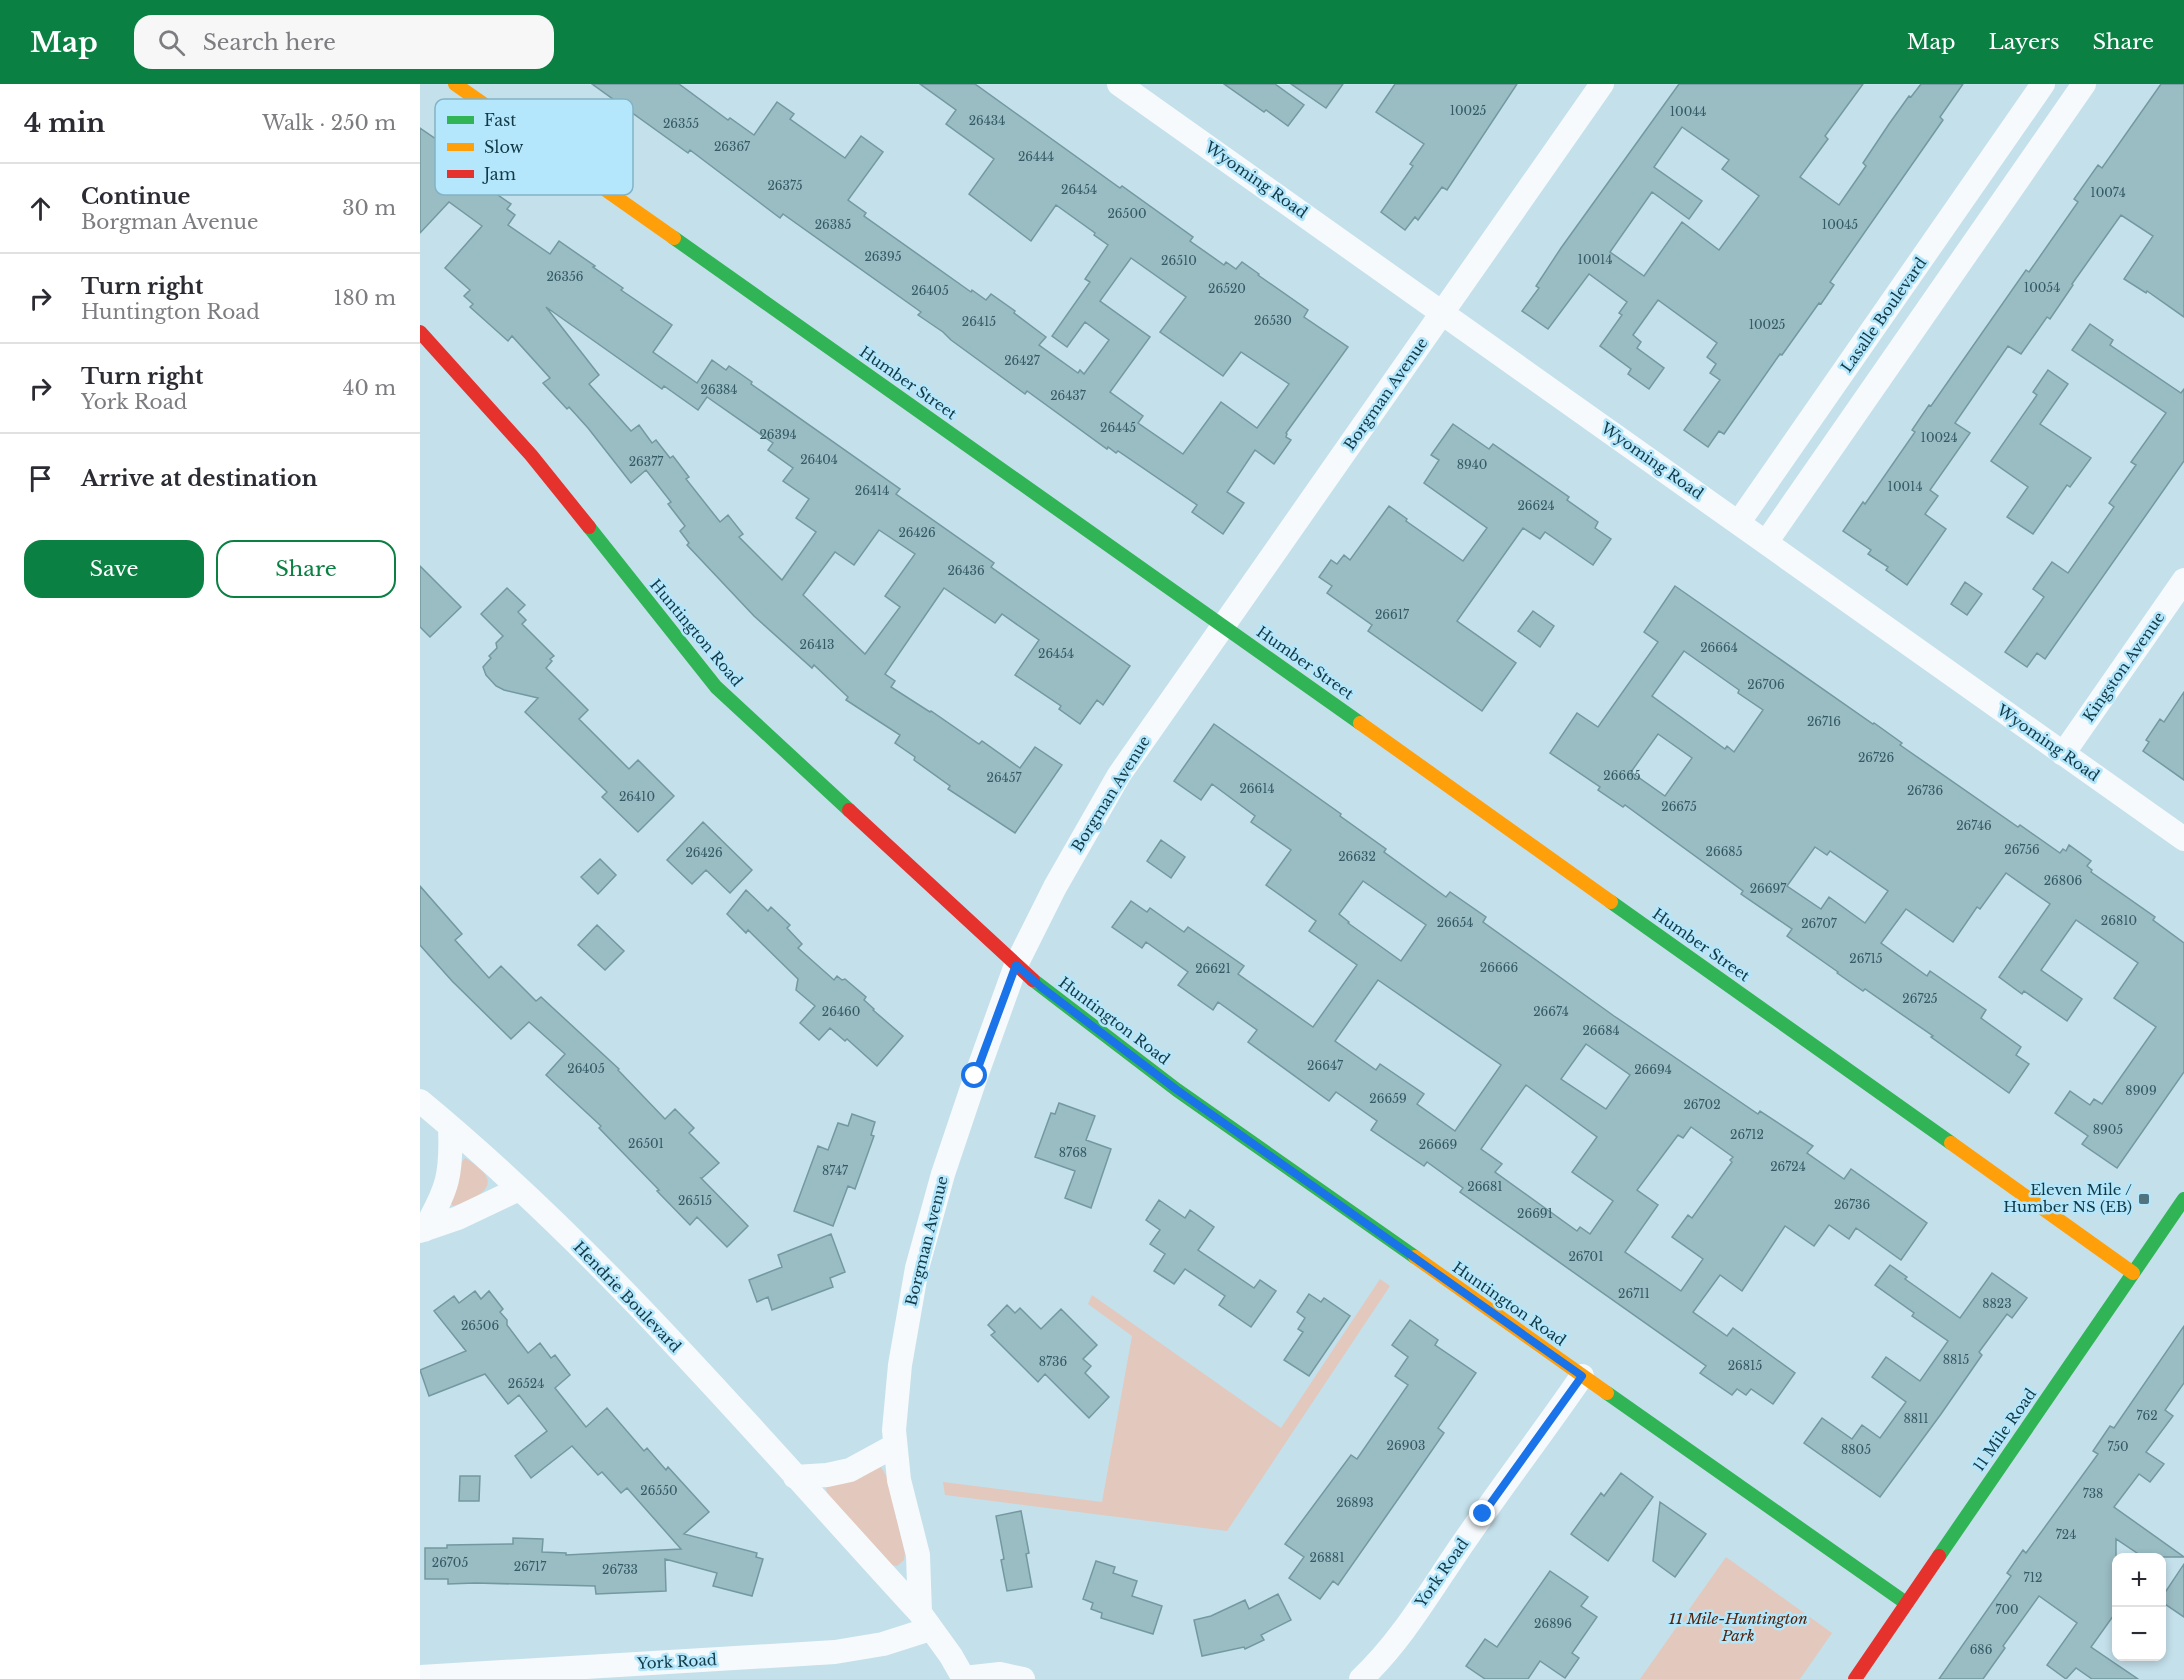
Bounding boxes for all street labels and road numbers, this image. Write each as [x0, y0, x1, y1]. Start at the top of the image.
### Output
street label: Wyoming Road [1201, 137, 1311, 222]
street label: Lasalle Boulevard [1837, 254, 1930, 376]
street label: Borgman Avenue [1340, 334, 1432, 454]
street label: Humber Street [856, 342, 961, 423]
street label: Wyoming Road [1597, 418, 1707, 503]
street label: Huntington Road [646, 575, 747, 690]
street label: Kingston Avenue [2079, 608, 2169, 725]
street label: Humber Street [1253, 622, 1358, 703]
street label: Wyoming Road [1993, 700, 2103, 785]
street label: Borgman Avenue [1067, 732, 1154, 855]
street label: Humber Street [1649, 904, 1754, 985]
street label: Huntington Road [1055, 973, 1174, 1069]
street label: Borgman Avenue [901, 1174, 952, 1308]
street label: Hendrie Boulevard [570, 1237, 685, 1356]
street label: Huntington Road [1449, 1257, 1570, 1350]
street label: 11 Mile Road [1969, 1385, 2040, 1475]
street label: York Road [1410, 1535, 1472, 1612]
street label: York Road [636, 1650, 717, 1673]

